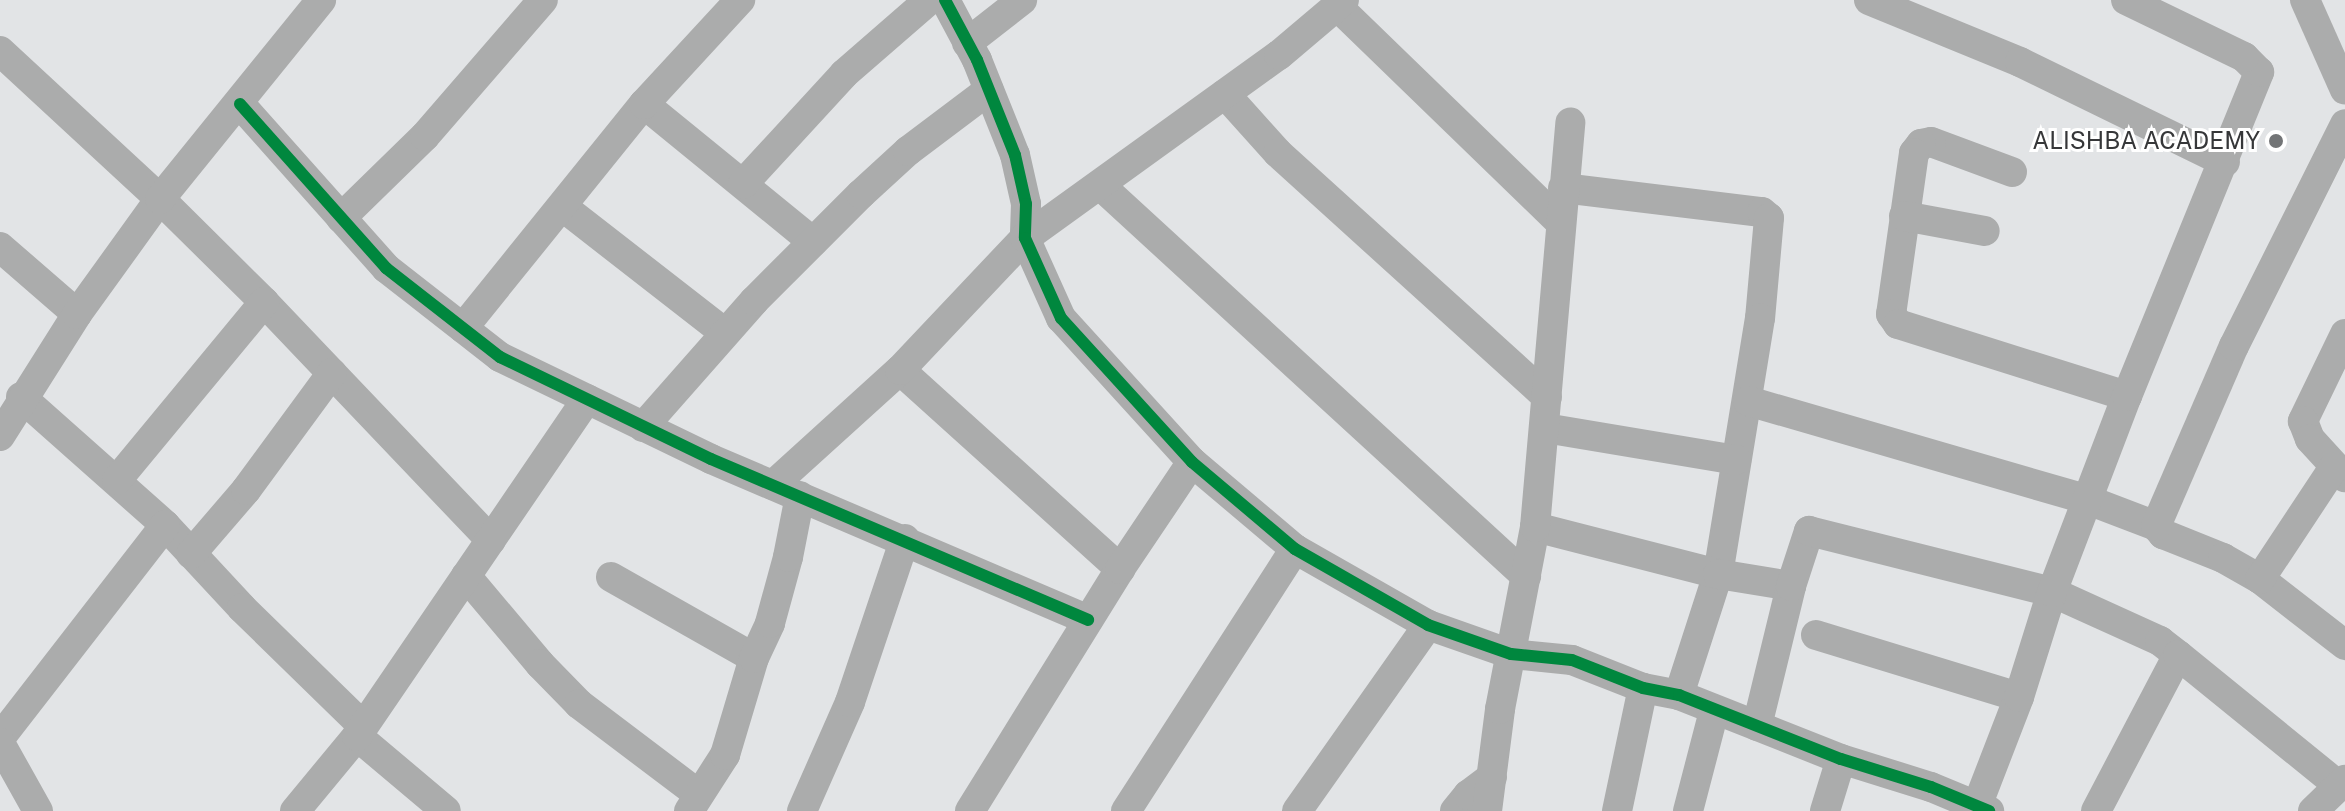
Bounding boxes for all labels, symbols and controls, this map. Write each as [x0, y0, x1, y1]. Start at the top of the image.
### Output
place label: ALISHBA ACADEMY [2032, 127, 2260, 155]
marker: ALISHBA ACADEMY [2267, 132, 2285, 150]

